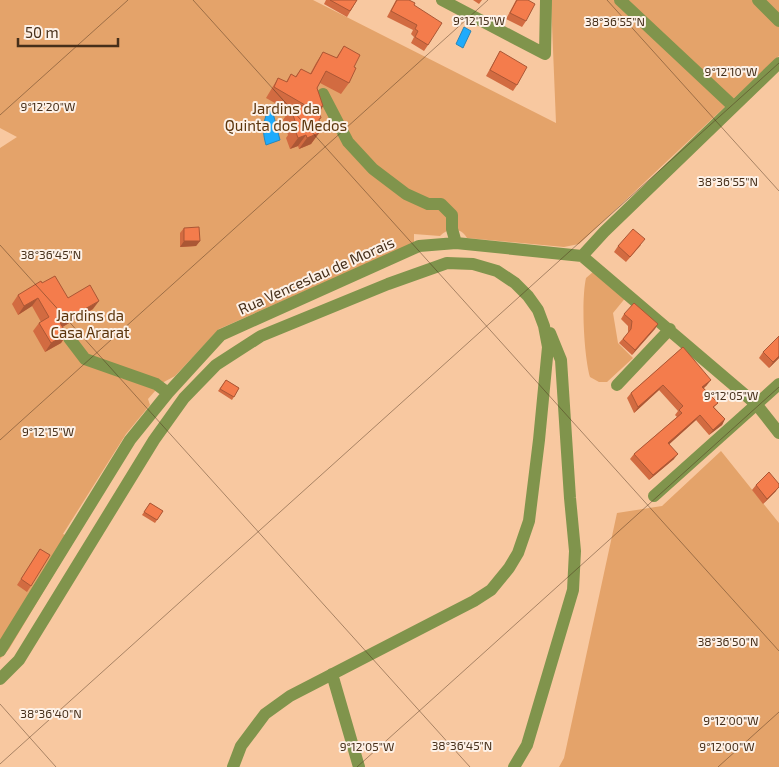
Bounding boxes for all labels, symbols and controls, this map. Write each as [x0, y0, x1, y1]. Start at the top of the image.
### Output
text: 9°12'15"W [453, 13, 505, 27]
text: 38°36'55"N [585, 14, 645, 28]
scale bar [18, 15, 118, 47]
text: 50 m [25, 23, 59, 41]
text: 9°12'10"W [705, 64, 757, 78]
text: 9°12'20"W [21, 99, 75, 113]
park label: Jardins da Quinta dos Medos [225, 99, 347, 135]
text: 38°36'55"N [698, 174, 758, 188]
street label: Rua Venceslau de Morais [235, 232, 397, 318]
text: 38°36'45"N [21, 247, 81, 261]
park label: Jardins da Casa Ararat [50, 306, 130, 341]
text: 9°12'05"W [704, 388, 758, 402]
text: 9°12'15"W [22, 424, 74, 438]
text: 38°36'50"N [698, 634, 758, 648]
text: 38°36'40"N [20, 706, 82, 720]
text: 9°12'00"W [703, 713, 759, 727]
text: 38°36'45"N [432, 738, 492, 752]
text: 9°12'05"W [340, 739, 394, 753]
text: 9°12'00"W [699, 739, 755, 753]

